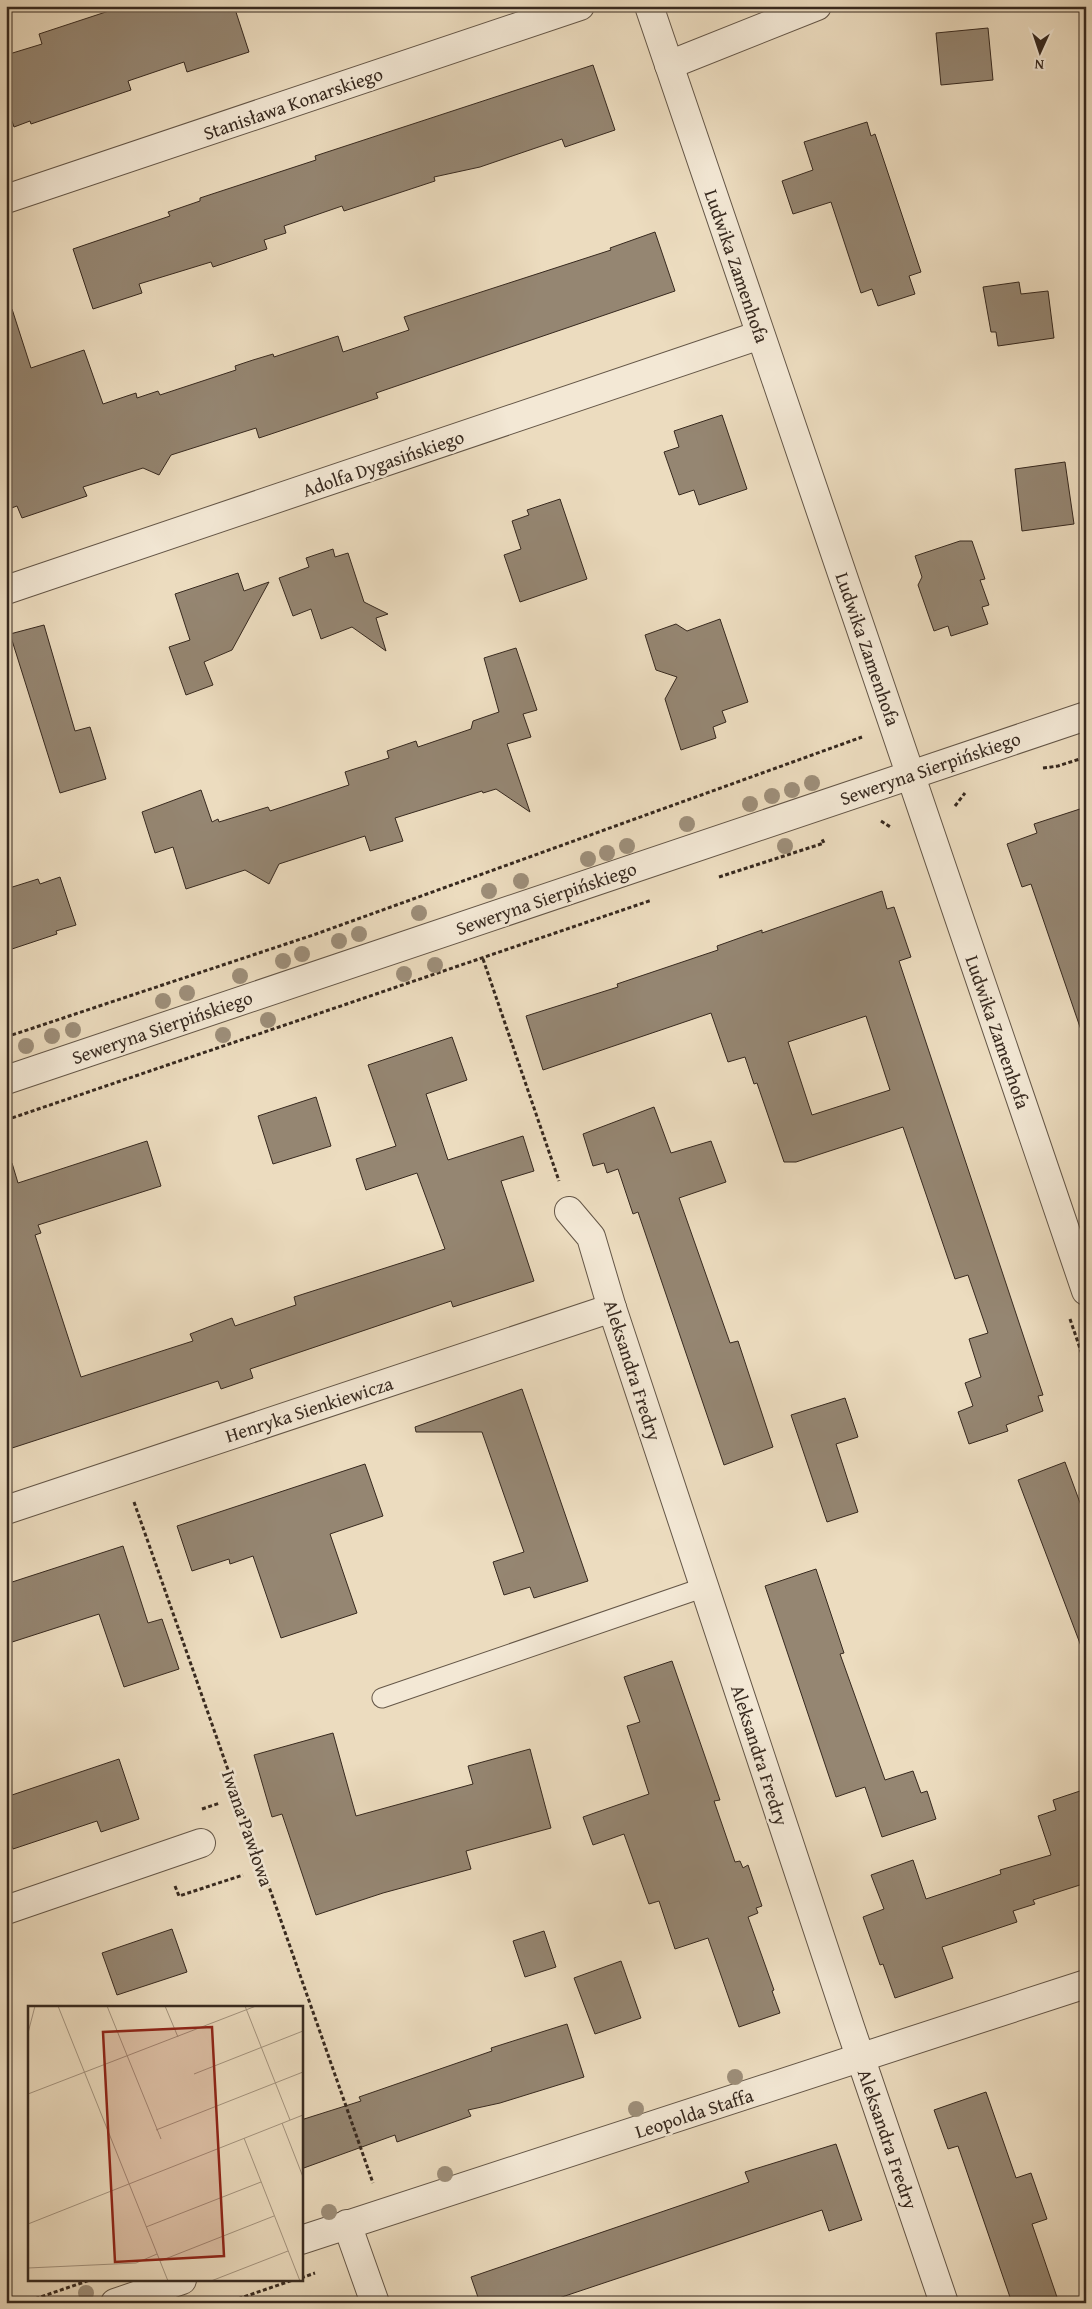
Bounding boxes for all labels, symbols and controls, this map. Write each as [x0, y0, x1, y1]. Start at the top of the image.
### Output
north arrow [1014, 28, 1064, 78]
text: N [1033, 55, 1045, 75]
street label: Stanisława Konarskiego [199, 59, 387, 147]
street label: Ludwika Zamenhofa [698, 185, 776, 347]
street label: Adolfa Dygasińskiego [298, 422, 468, 504]
street label: Ludwika Zamenhofa [829, 568, 907, 730]
street label: Seweryna Sierpińskiego [836, 724, 1024, 812]
street label: Seweryna Sierpińskiego [452, 854, 640, 942]
street label: Ludwika Zamenhofa [959, 951, 1037, 1113]
street label: Seweryna Sierpińskiego [68, 983, 256, 1071]
street label: Aleksandra Fredry [597, 1296, 669, 1445]
street label: Henryka Sienkiewicza [221, 1369, 397, 1449]
street label: Aleksandra Fredry [724, 1681, 796, 1830]
street label: Iwana Pawłowa [215, 1766, 281, 1890]
inset map [28, 2006, 302, 2282]
street label: Aleksandra Fredry [851, 2065, 925, 2213]
street label: Leopolda Staffa [631, 2081, 757, 2145]

